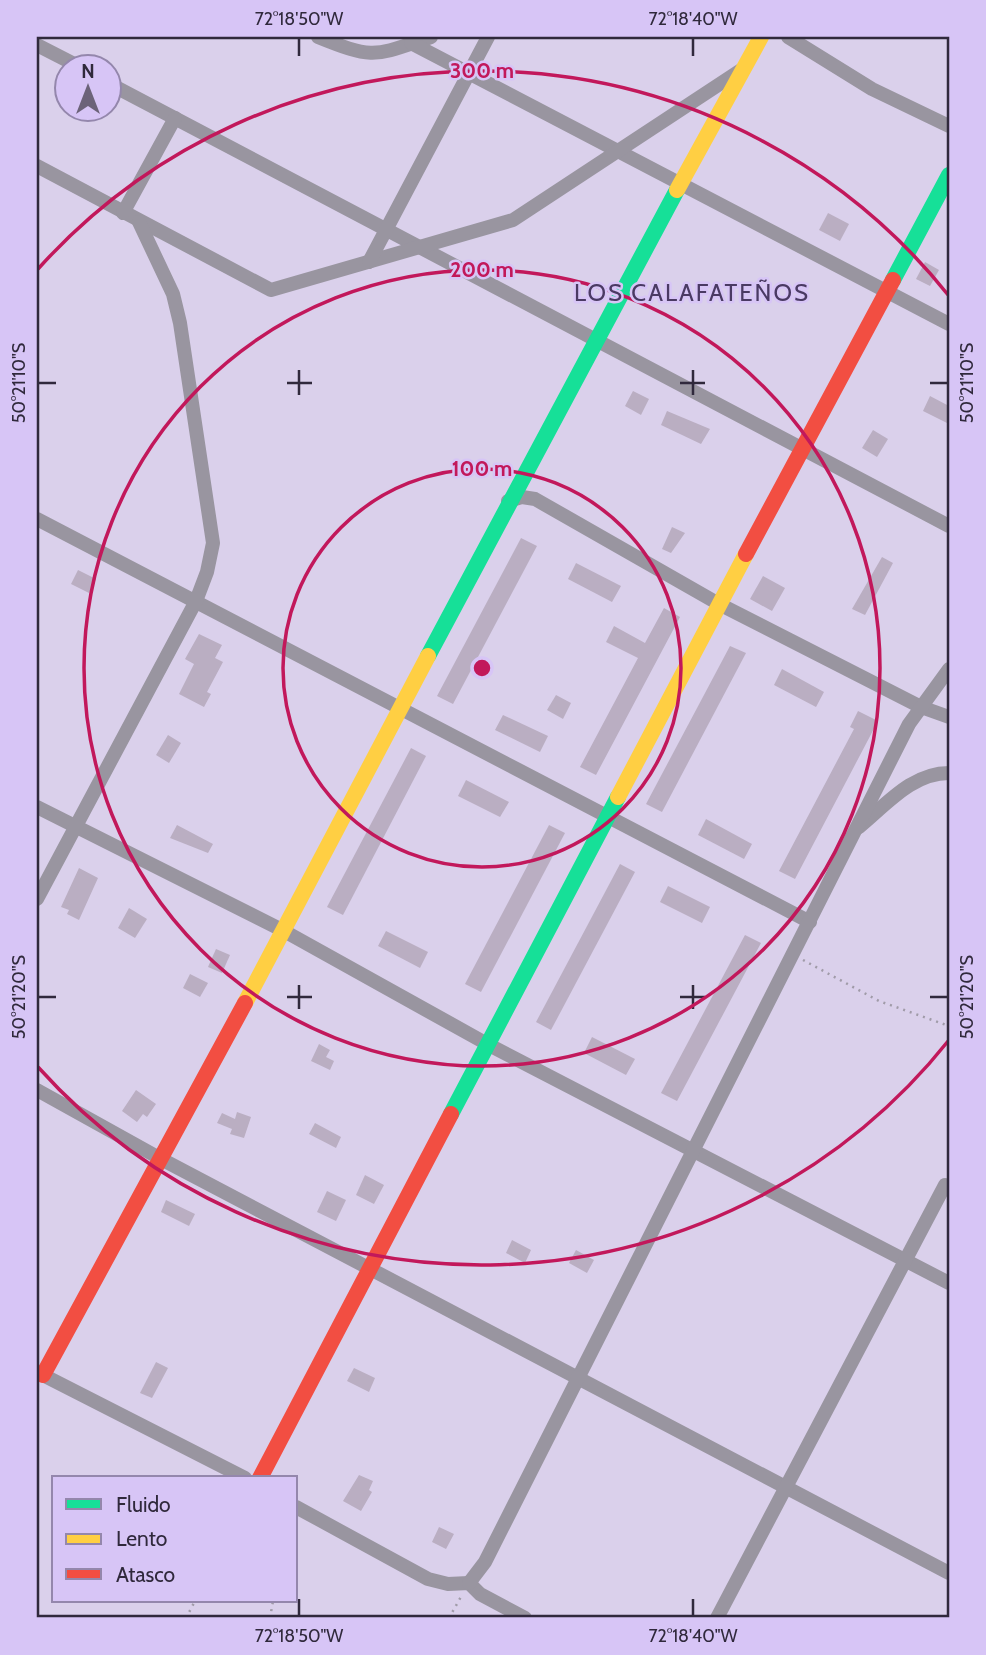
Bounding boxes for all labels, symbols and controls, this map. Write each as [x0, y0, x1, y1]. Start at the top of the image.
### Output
text: 72°18'50"W [255, 8, 343, 30]
text: 72°18'40"W [648, 8, 738, 30]
north arrow [52, 52, 122, 122]
text: 300 m [450, 58, 514, 83]
text: N [81, 60, 95, 83]
text: 200 m [450, 257, 514, 282]
district label: LOS CALAFATEÑOS [574, 278, 810, 307]
text: 50°21'10"S [8, 343, 30, 423]
text: 50°21'10"S [956, 343, 978, 423]
text: 100 m [452, 456, 512, 481]
centre of rings [470, 656, 494, 680]
text: 50°21'20"S [8, 955, 30, 1039]
text: 50°21'20"S [956, 955, 978, 1039]
legend [52, 1476, 298, 1602]
text: Fluido [116, 1492, 171, 1517]
text: Lento [116, 1526, 167, 1551]
text: Atasco [116, 1562, 175, 1587]
text: 72°18'50"W [255, 1625, 343, 1647]
text: 72°18'40"W [648, 1625, 738, 1647]

